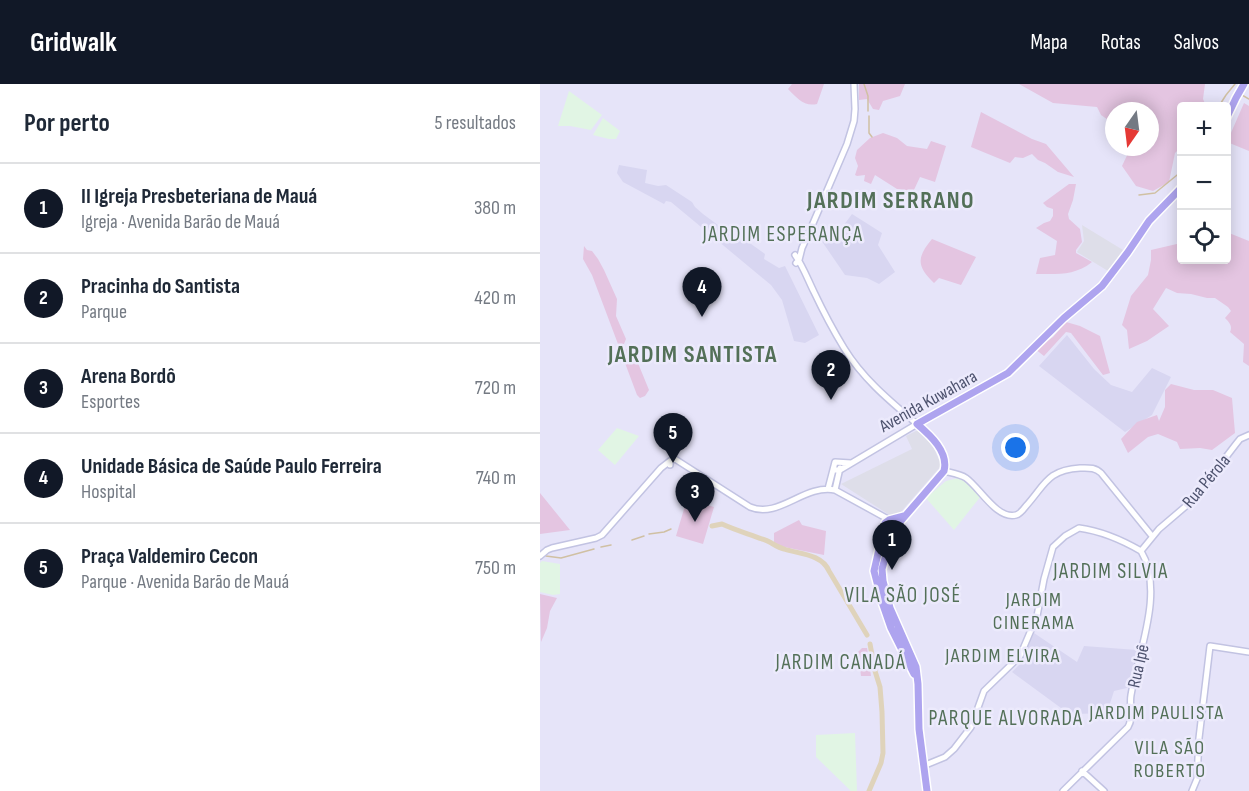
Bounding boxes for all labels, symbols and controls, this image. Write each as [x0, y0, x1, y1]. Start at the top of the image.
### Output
text: Gridwalk [30, 26, 117, 59]
text: Mapa [1030, 30, 1068, 55]
text: Rotas [1101, 30, 1141, 55]
text: Salvos [1174, 30, 1219, 55]
north arrow [1105, 102, 1159, 156]
map controls [1177, 102, 1231, 264]
button: + [1177, 102, 1231, 156]
text: Por perto [24, 108, 110, 139]
text: 5 resultados [435, 111, 516, 135]
button: − [1177, 156, 1231, 210]
text: II Igreja Presbeteriana de Mauá [81, 183, 317, 210]
district label: JARDIM SERRANO [806, 186, 975, 215]
text: 1 [40, 196, 47, 220]
text: 380 m [474, 196, 516, 220]
text: Igreja · Avenida Barão de Mauá [81, 210, 280, 234]
button: locate [1177, 210, 1231, 264]
district label: JARDIM ESPERANÇA [702, 222, 863, 247]
pin: 4 [682, 268, 722, 317]
text: Pracinha do Santista [81, 273, 240, 300]
text: 2 [39, 286, 48, 310]
text: 420 m [474, 286, 516, 310]
text: Parque [81, 300, 127, 324]
district label: JARDIM SANTISTA [607, 340, 778, 369]
pin: 2 [812, 350, 850, 400]
text: Arena Bordô [81, 363, 176, 390]
street label: Avenida Kuwahara [875, 366, 981, 437]
text: 3 [39, 376, 48, 400]
text: 720 m [475, 376, 516, 400]
text: Esportes [81, 390, 140, 414]
pin: 5 [654, 414, 692, 463]
your location [1001, 433, 1030, 462]
street label: Rua Pérola [1178, 450, 1235, 512]
text: Unidade Básica de Saúde Paulo Ferreira [81, 453, 382, 480]
text: 4 [39, 466, 48, 490]
text: 740 m [476, 466, 516, 490]
pin: 3 [676, 472, 714, 522]
text: Hospital [81, 480, 136, 504]
pin: 1 [872, 520, 912, 570]
text: Praça Valdemiro Cecon [81, 543, 258, 570]
text: 5 [39, 556, 48, 580]
text: 750 m [475, 556, 516, 580]
district label: JARDIM SILVIA [1052, 559, 1169, 584]
text: Parque · Avenida Barão de Mauá [81, 570, 289, 594]
district label: VILA SÃO JOSÉ [844, 583, 962, 608]
district label: JARDIM CINERAMA [993, 588, 1075, 635]
street label: Rua Ipê [1123, 642, 1154, 690]
district label: JARDIM ELVIRA [944, 644, 1061, 668]
district label: JARDIM CANADÁ [775, 650, 906, 675]
district label: JARDIM PAULISTA [1088, 701, 1225, 725]
district label: PARQUE ALVORADA [928, 706, 1084, 731]
district label: VILA SÃO ROBERTO [1133, 736, 1207, 783]

